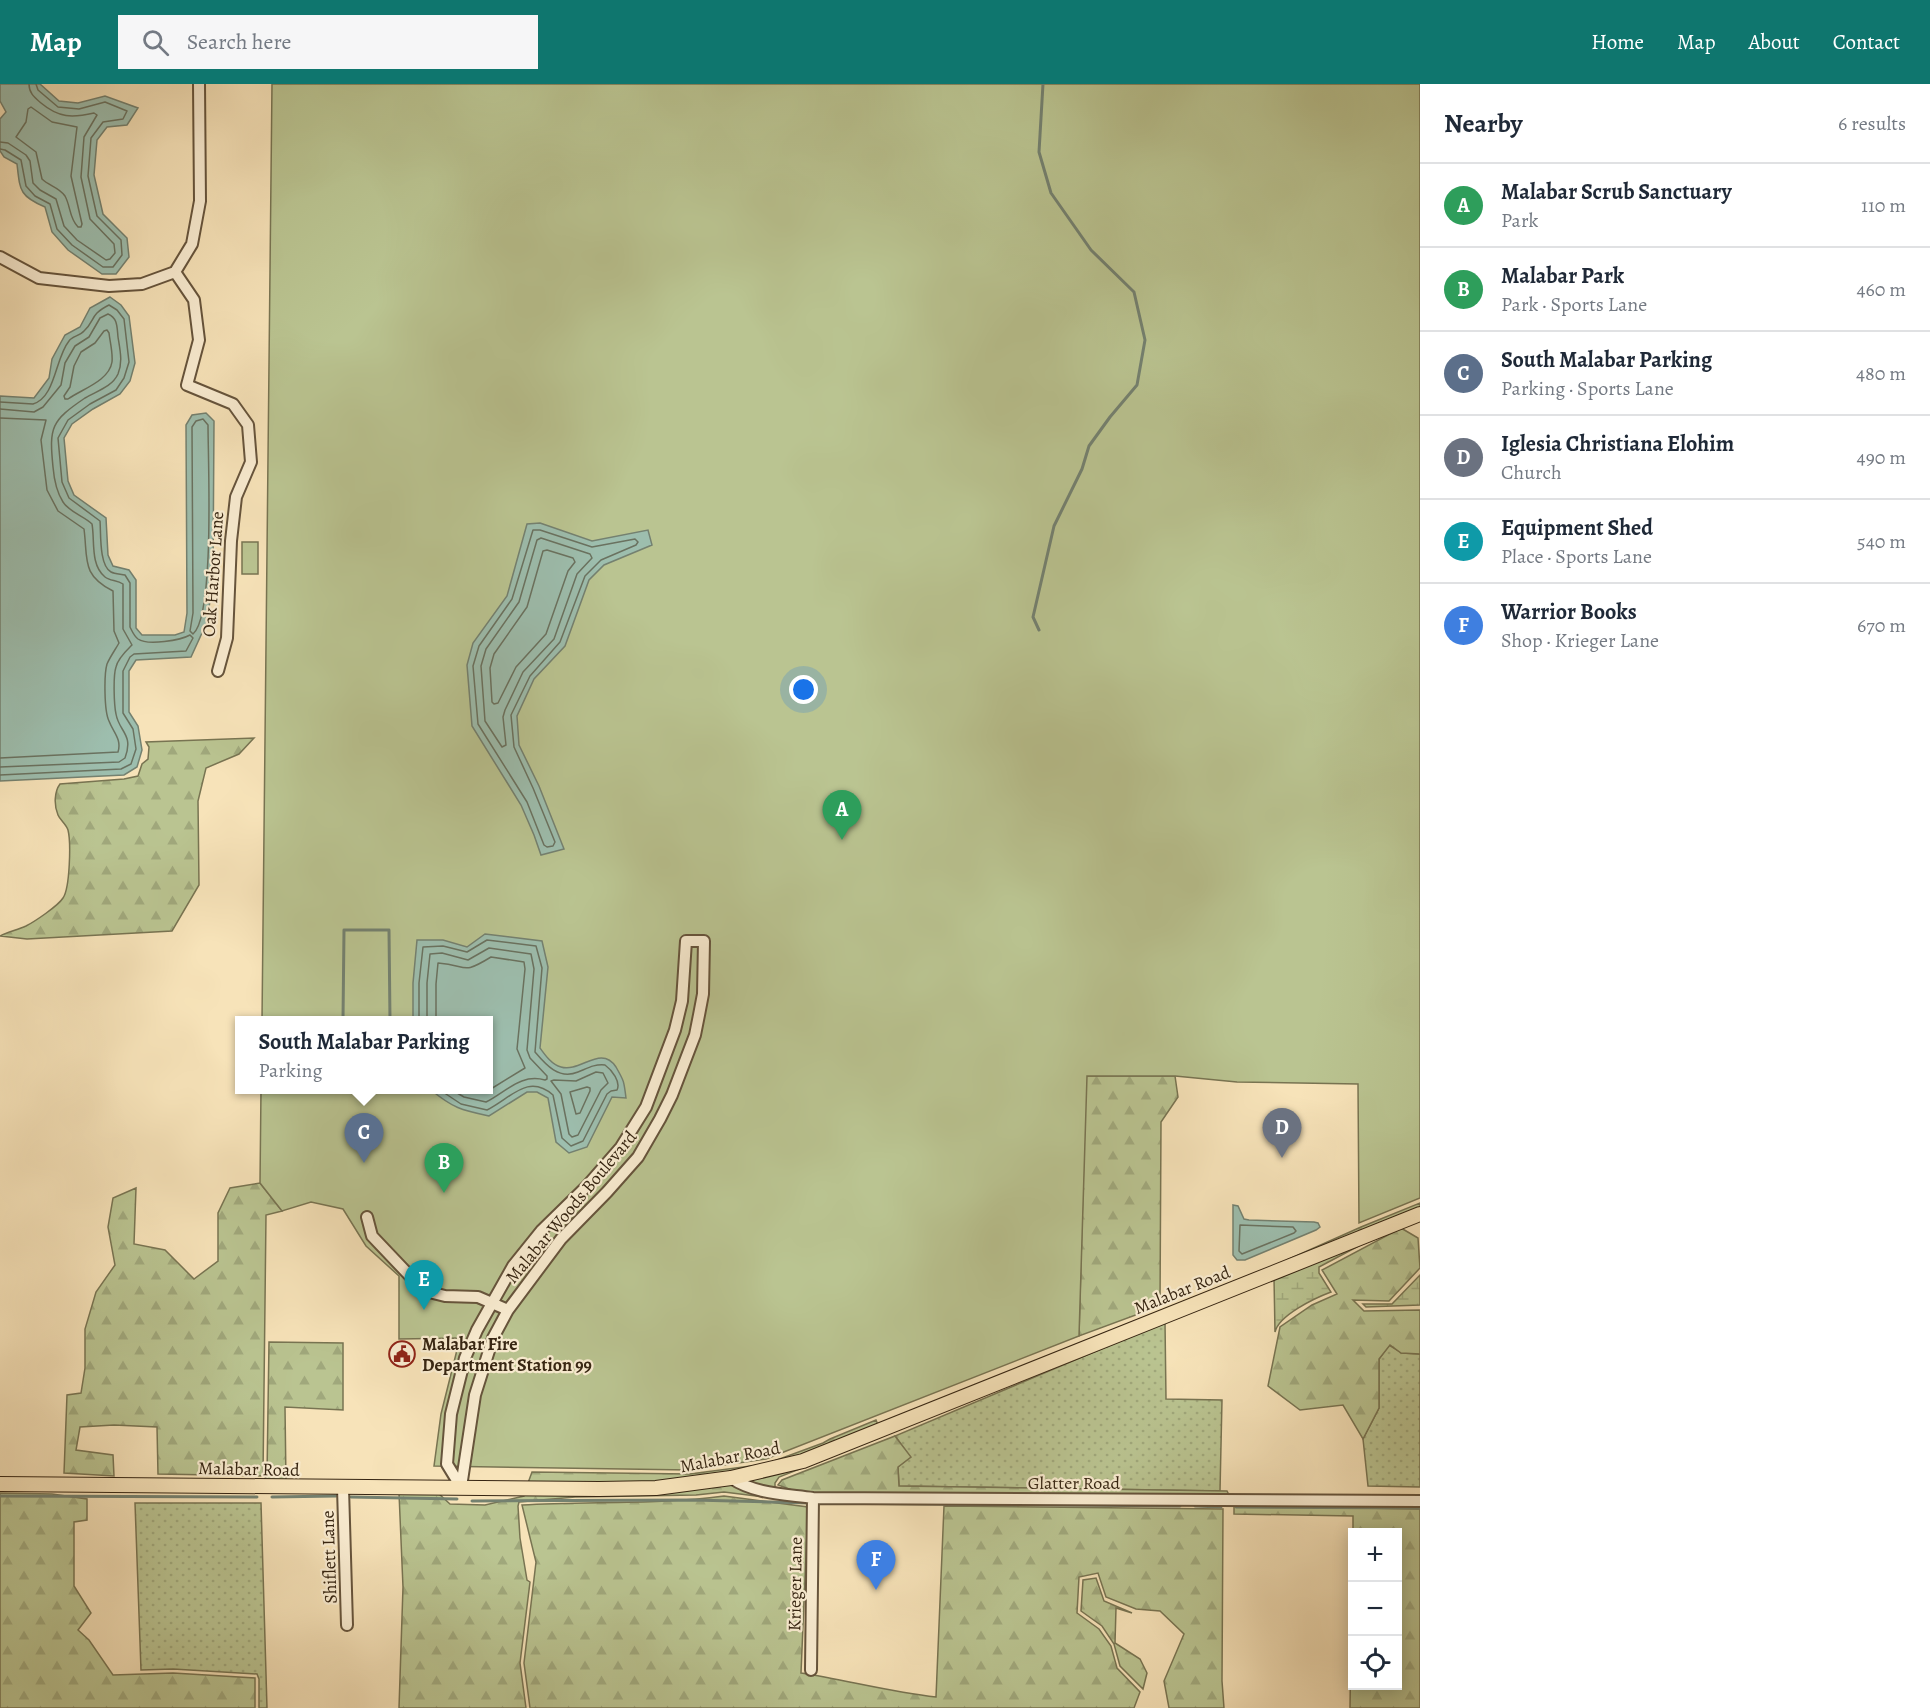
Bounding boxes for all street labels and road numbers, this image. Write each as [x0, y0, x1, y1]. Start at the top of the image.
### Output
street label: Oak Harbor Lane [197, 510, 229, 638]
street label: Malabar Woods Boulevard [500, 1125, 642, 1288]
street label: Malabar Road [1130, 1260, 1234, 1320]
street label: Malabar Road [678, 1435, 783, 1478]
street label: Malabar Road [198, 1456, 300, 1482]
street label: Glatter Road [1028, 1471, 1121, 1495]
street label: Shiflett Lane [315, 1510, 343, 1604]
street label: Krieger Lane [782, 1537, 808, 1631]

